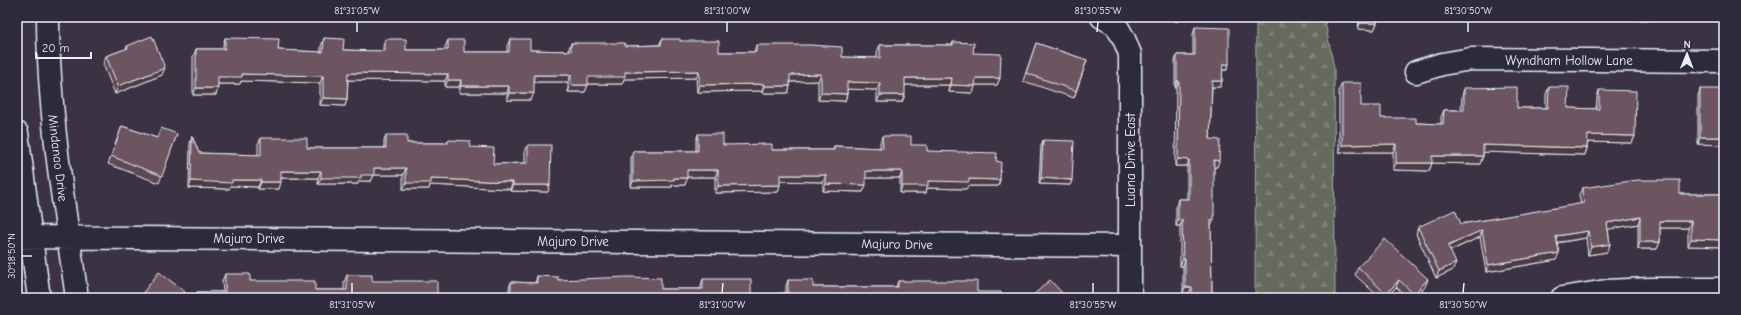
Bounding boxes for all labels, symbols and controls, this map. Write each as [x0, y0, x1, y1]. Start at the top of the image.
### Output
text: 81°31'05"W [334, 5, 380, 17]
text: 81°31'00"W [704, 5, 750, 17]
text: 81°30'55"W [1075, 5, 1122, 17]
text: 81°30'50"W [1444, 5, 1492, 17]
scale bar [36, 34, 91, 60]
north arrow [1667, 34, 1707, 74]
text: N [1683, 38, 1691, 51]
text: 20 m [42, 41, 70, 55]
street label: Wyndham Hollow Lane [1505, 53, 1633, 68]
street label: Luana Drive East [1123, 112, 1138, 207]
street label: Mindanao Drive [45, 114, 71, 203]
street label: Majuro Drive [213, 231, 285, 246]
text: 30°18'50"N [6, 233, 18, 279]
street label: Majuro Drive [537, 234, 609, 249]
street label: Majuro Drive [861, 236, 933, 252]
text: 81°31'05"W [329, 299, 375, 311]
text: 81°31'00"W [699, 299, 745, 311]
text: 81°30'55"W [1070, 299, 1117, 311]
text: 81°30'50"W [1439, 299, 1487, 311]

